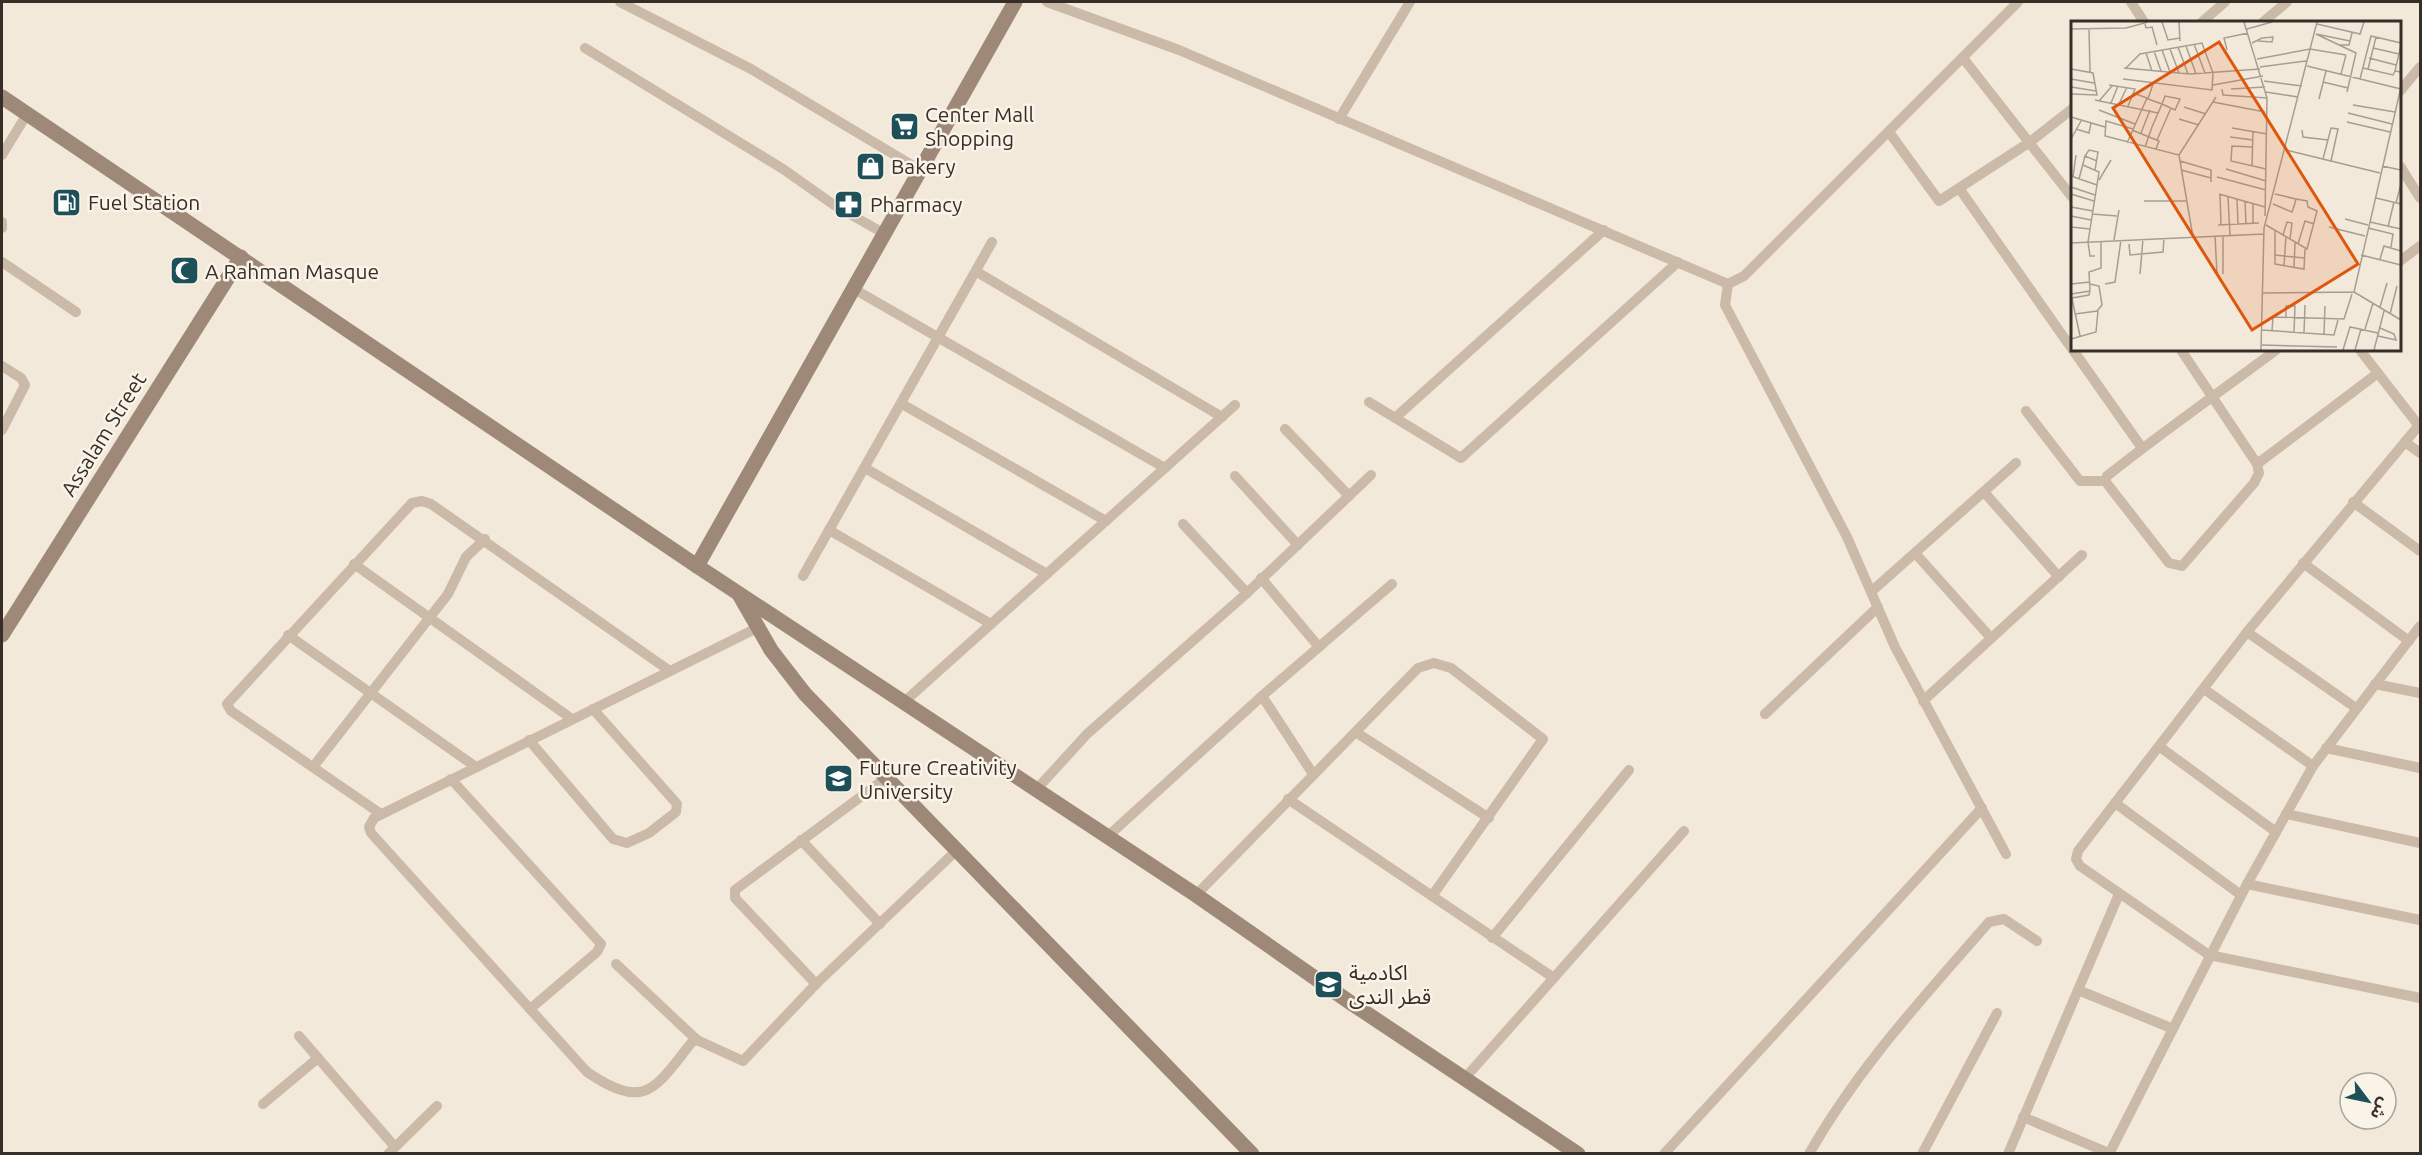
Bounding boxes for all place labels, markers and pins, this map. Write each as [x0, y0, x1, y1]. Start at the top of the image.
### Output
place label: Center Mall Shopping [925, 102, 1034, 150]
supermarket icon: Center Mall Shopping [888, 110, 920, 142]
shop icon: Bakery [854, 150, 886, 182]
place label: Bakery [891, 154, 956, 178]
fuel station icon: Fuel Station [51, 186, 83, 218]
pharmacy icon: Pharmacy [833, 188, 865, 220]
place label: Fuel Station [88, 190, 200, 214]
place label: Pharmacy [870, 192, 962, 216]
mosque icon: A Rahman Masque [168, 255, 200, 287]
place label: A Rahman Masque [205, 259, 379, 283]
place label: Future Creativity University [859, 755, 1017, 803]
school or university icon: Future Creativity University [822, 763, 854, 795]
place label: اكادمية قطر الندى [1349, 960, 1431, 1009]
school or university icon: اكادمية قطر الندى [1312, 968, 1344, 1000]

